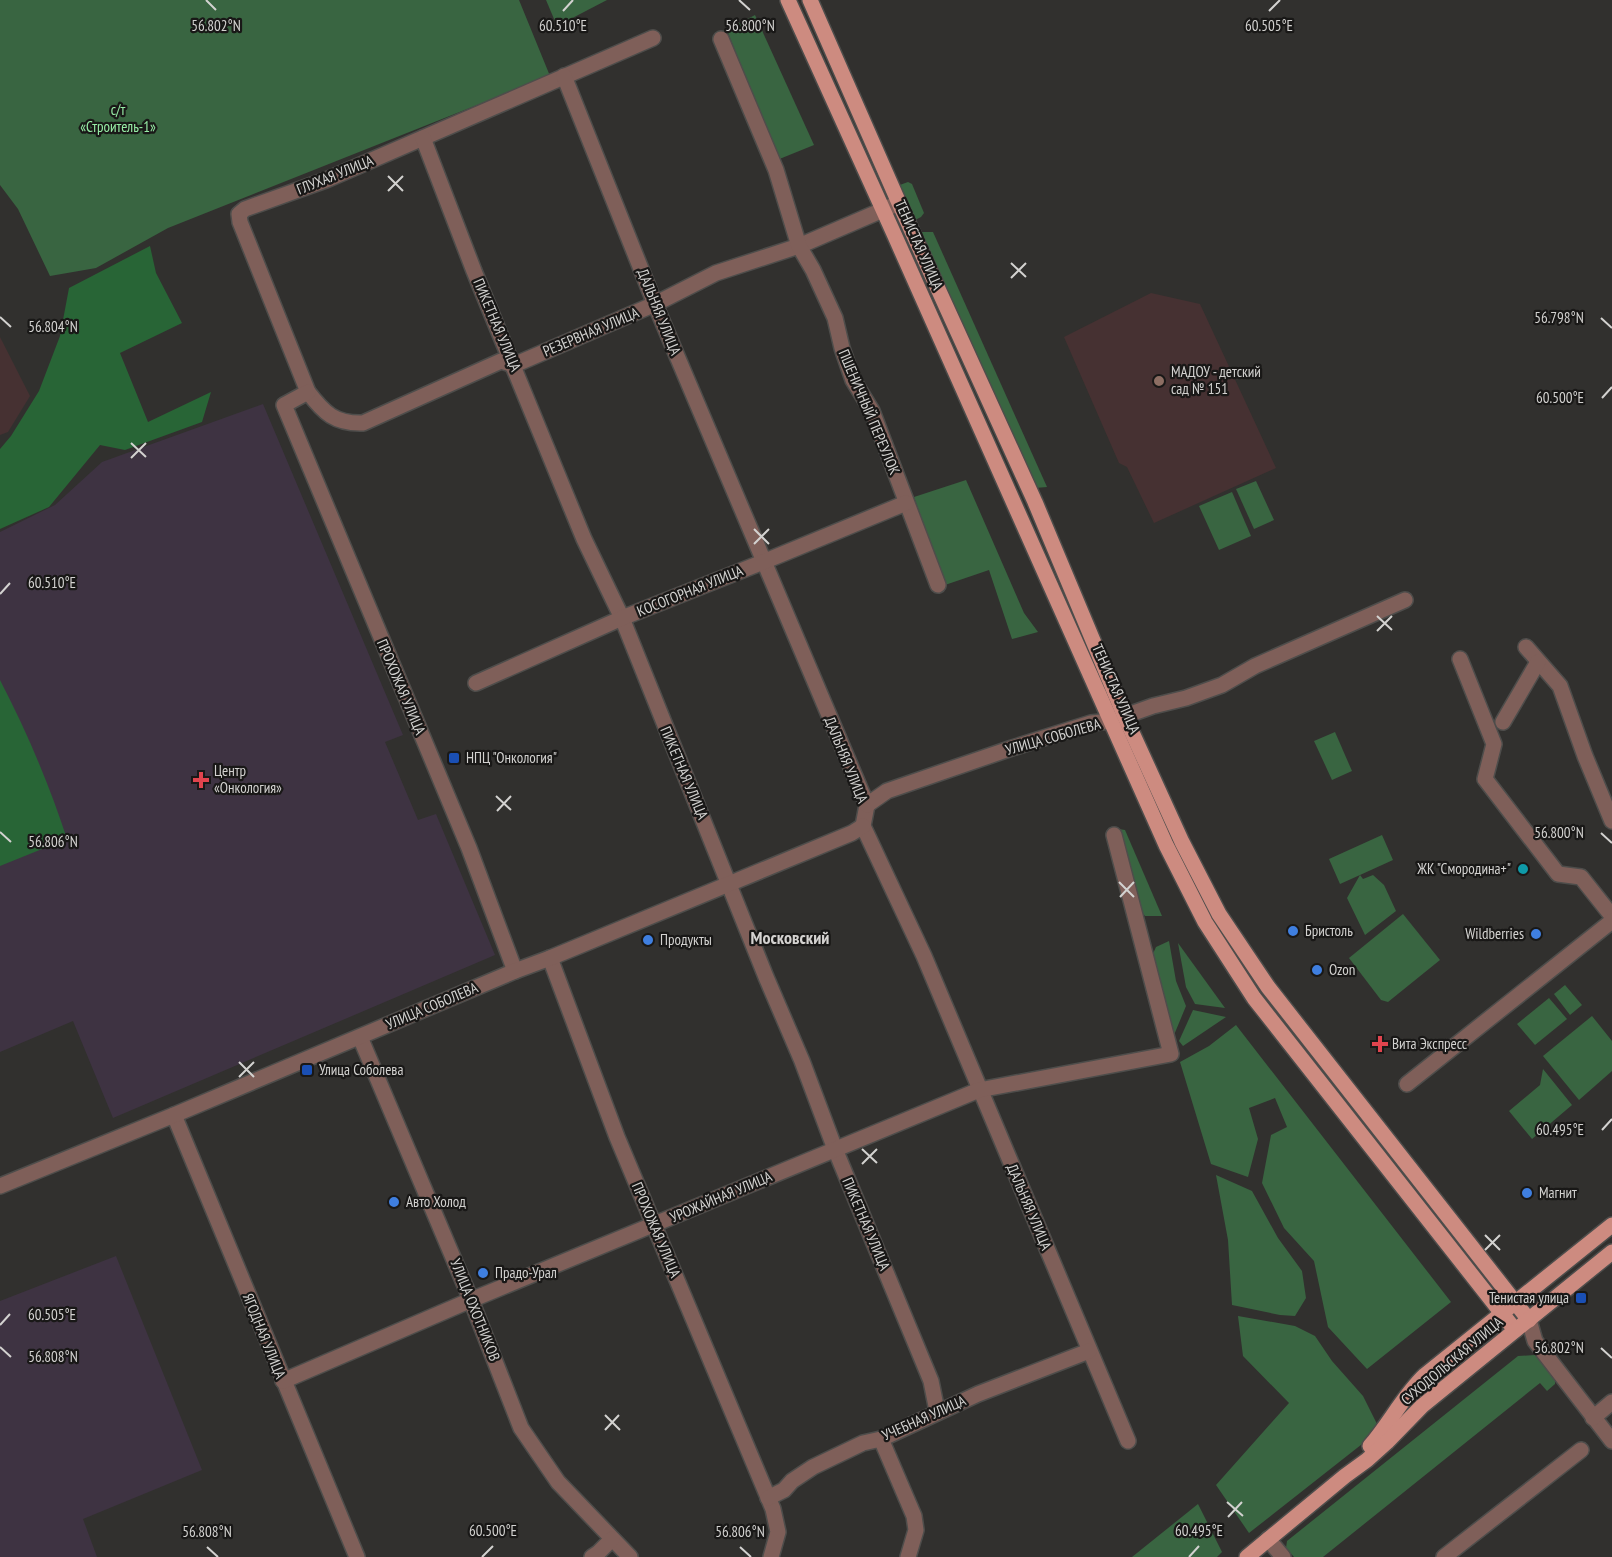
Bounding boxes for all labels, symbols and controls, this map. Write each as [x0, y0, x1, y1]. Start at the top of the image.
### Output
text: 56.802°N [191, 16, 241, 35]
text: 60.510°E [539, 16, 587, 35]
text: 56.800°N [725, 16, 775, 35]
text: 60.505°E [1245, 16, 1293, 35]
park label: с/т «Строитель-1» [80, 100, 156, 136]
street label: ГЛУХАЯ УЛИЦА [294, 150, 377, 199]
street label: ТЕНИСТАЯ УЛИЦА [891, 197, 948, 293]
street label: ДАЛЬНЯЯ УЛИЦА [633, 266, 686, 359]
street label: ПИКЕТНАЯ УЛИЦА [469, 275, 526, 375]
street label: РЕЗЕРВНАЯ УЛИЦА [540, 302, 643, 360]
text: 56.798°N [1534, 308, 1584, 327]
text: 56.804°N [28, 317, 78, 336]
street label: ПШЕНИЧНЫЙ ПЕРЕУЛОК [834, 346, 905, 478]
place label: МАДОУ - детский сад № 151 [1171, 362, 1261, 398]
marker: МАДОУ - детский сад № 151 [1152, 374, 1166, 388]
text: 60.500°E [1536, 388, 1584, 407]
street label: КОСОГОРНАЯ УЛИЦА [634, 560, 746, 620]
text: 60.510°E [28, 573, 76, 592]
street label: ПРОХОЖАЯ УЛИЦА [373, 636, 430, 738]
street label: ТЕНИСТАЯ УЛИЦА [1088, 641, 1145, 737]
street label: ДАЛЬНЯЯ УЛИЦА [820, 714, 873, 807]
street label: УЛИЦА СОБОЛЕВА [1003, 714, 1104, 759]
street label: ПИКЕТНАЯ УЛИЦА [656, 723, 713, 823]
place label: НПЦ "Онкология" [466, 748, 557, 767]
marker: НПЦ "Онкология" [447, 751, 461, 765]
place label: Центр «Онкология» [214, 761, 282, 797]
marker: Центр «Онкология» [192, 771, 210, 789]
text: 56.800°N [1534, 823, 1584, 842]
text: 56.806°N [28, 832, 78, 851]
place label: ЖК "Смородина+" [1416, 859, 1511, 878]
marker: ЖК "Смородина+" [1516, 862, 1530, 876]
place label: Бристоль [1305, 921, 1353, 940]
marker: Бристоль [1286, 924, 1300, 938]
place label: Wildberries [1465, 924, 1524, 943]
district label: Московский [751, 926, 829, 949]
marker: Wildberries [1529, 927, 1543, 941]
place label: Продукты [660, 930, 712, 949]
marker: Продукты [641, 933, 655, 947]
place label: Ozon [1329, 960, 1355, 979]
marker: Ozon [1310, 963, 1324, 977]
street label: УЛИЦА СОБОЛЕВА [383, 977, 482, 1033]
place label: Вита Экспресс [1392, 1034, 1468, 1053]
marker: Вита Экспресс [1373, 1037, 1387, 1051]
place label: Улица Соболева [319, 1060, 403, 1079]
marker: Улица Соболева [300, 1063, 314, 1077]
text: 60.495°E [1536, 1120, 1584, 1139]
street label: ДАЛЬНЯЯ УЛИЦА [1003, 1161, 1056, 1254]
street label: УРОЖАЙНАЯ УЛИЦА [667, 1166, 775, 1227]
street label: ПИКЕТНАЯ УЛИЦА [838, 1174, 895, 1274]
street label: ПРОХОЖАЯ УЛИЦА [628, 1179, 685, 1281]
place label: Магнит [1539, 1183, 1577, 1202]
marker: Магнит [1520, 1186, 1534, 1200]
place label: Авто Холод [406, 1192, 466, 1211]
marker: Авто Холод [387, 1195, 401, 1209]
street label: УЛИЦА ОХОТНИКОВ [446, 1256, 505, 1364]
place label: Прадо-Урал [495, 1263, 557, 1282]
marker: Прадо-Урал [476, 1266, 490, 1280]
place label: Тенистая улица [1489, 1288, 1569, 1307]
street label: ЯГОДНАЯ УЛИЦА [239, 1290, 291, 1382]
marker: Тенистая улица [1574, 1291, 1588, 1305]
text: 60.505°E [28, 1305, 76, 1324]
street label: СУХОДОЛЬСКАЯ УЛИЦА [1397, 1312, 1507, 1409]
text: 56.802°N [1534, 1338, 1584, 1357]
text: 56.808°N [28, 1347, 78, 1366]
street label: УЧЕБНАЯ УЛИЦА [879, 1390, 969, 1444]
text: 60.500°E [469, 1521, 517, 1540]
text: 60.495°E [1175, 1521, 1223, 1540]
text: 56.808°N [182, 1522, 232, 1541]
text: 56.806°N [715, 1522, 765, 1541]

